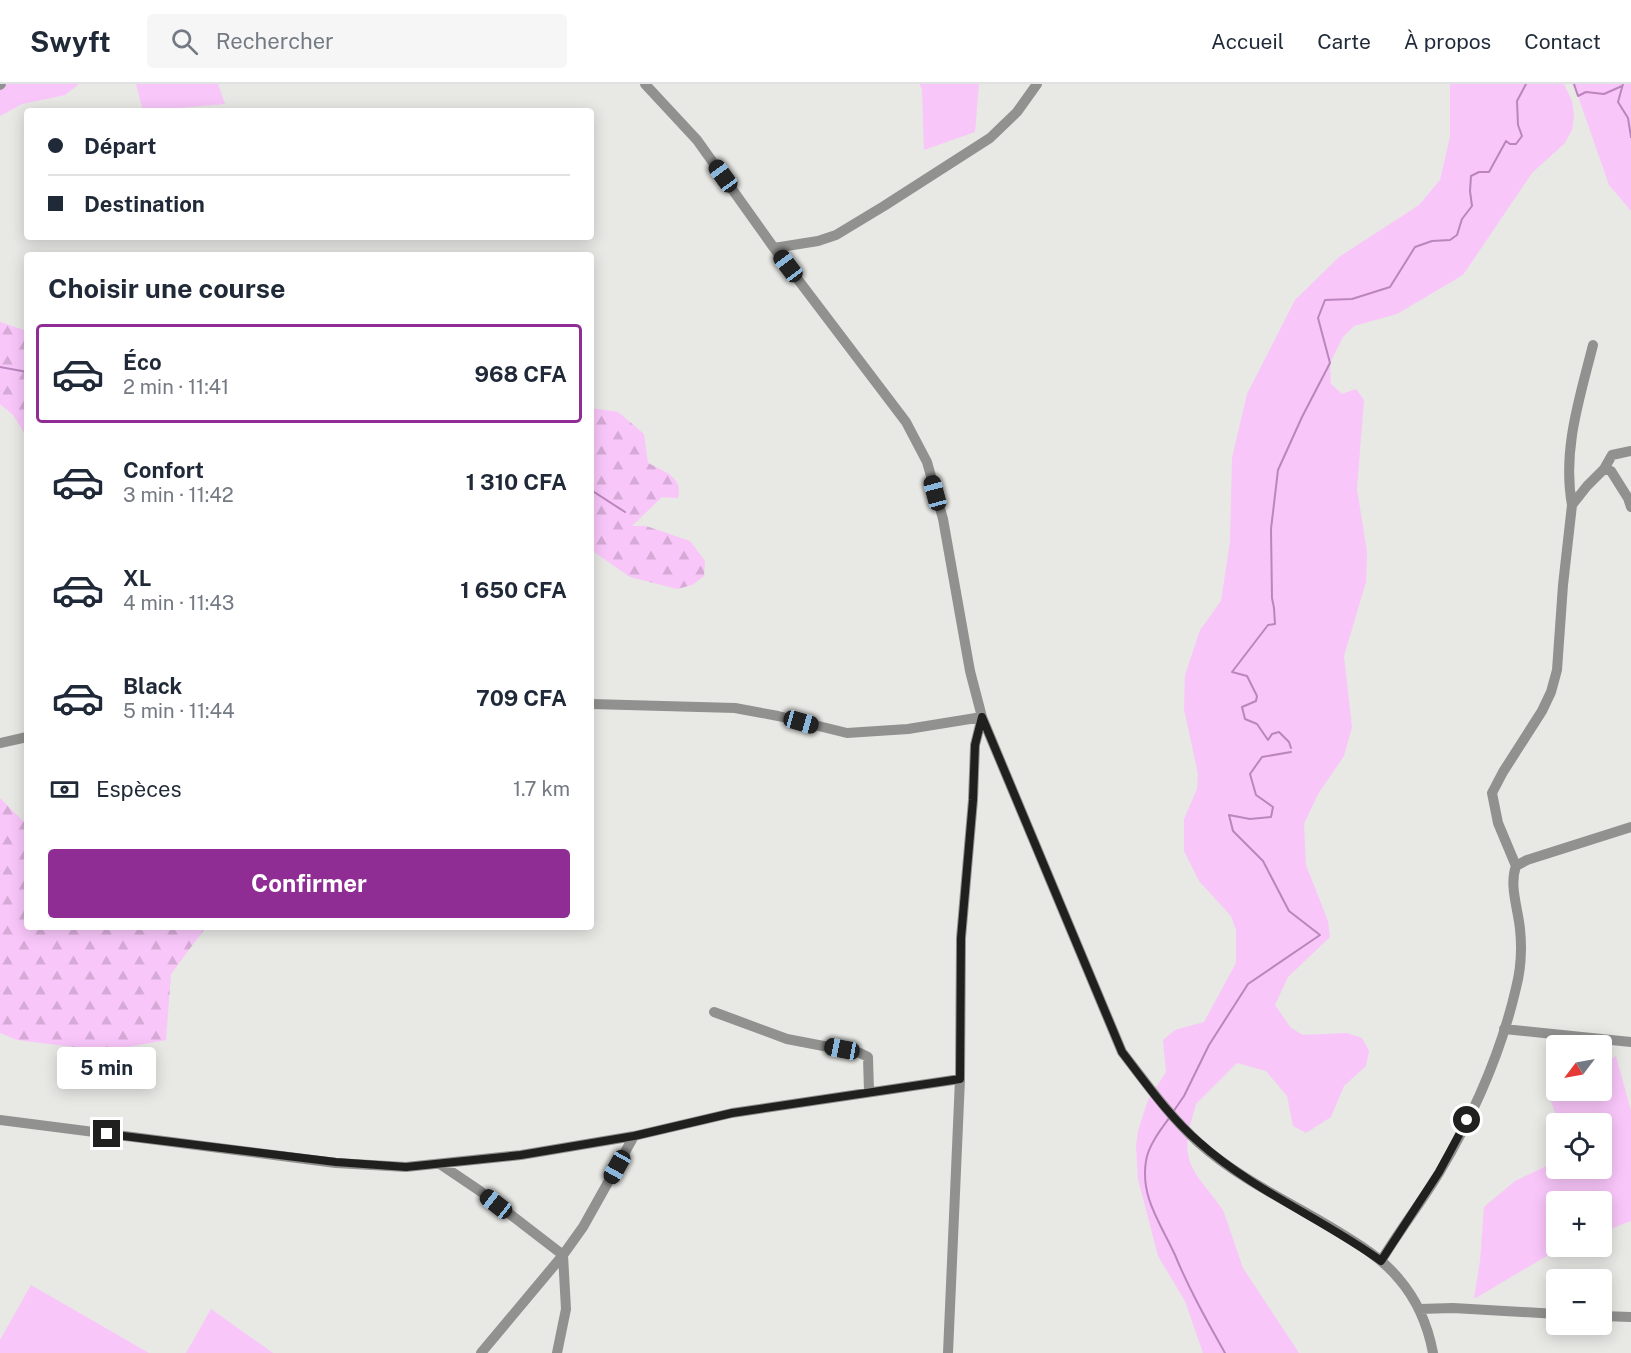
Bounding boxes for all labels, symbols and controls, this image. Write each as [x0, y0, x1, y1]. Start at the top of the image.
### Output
search box [147, 14, 567, 68]
text: Swyft [30, 25, 111, 58]
icon: search [168, 25, 201, 58]
text: Rechercher [216, 28, 334, 54]
text: Accueil [1211, 29, 1284, 54]
text: Carte [1317, 29, 1371, 54]
text: À propos [1404, 29, 1491, 54]
text: Contact [1524, 29, 1601, 54]
text: Départ [84, 133, 156, 159]
car [705, 156, 741, 196]
text: Destination [84, 191, 205, 217]
car [770, 246, 806, 286]
text: Choisir une course [48, 272, 286, 304]
icon: car [51, 347, 105, 401]
text: Éco [123, 349, 162, 375]
text: 968 CFA [475, 361, 567, 387]
text: 2 min · 11:41 [123, 375, 229, 399]
icon: car [51, 455, 105, 509]
text: Confort [123, 457, 204, 483]
text: 1 310 CFA [466, 469, 567, 495]
car [922, 473, 948, 513]
text: 3 min · 11:42 [123, 483, 234, 507]
icon: car [51, 563, 105, 617]
text: XL [123, 565, 151, 591]
text: 1 650 CFA [460, 577, 567, 603]
text: 4 min · 11:43 [123, 591, 234, 615]
icon: car [51, 671, 105, 725]
text: Black [123, 673, 182, 699]
text: 709 CFA [476, 685, 567, 711]
text: 5 min · 11:44 [123, 699, 235, 723]
car [781, 708, 821, 736]
icon: cash [48, 773, 81, 806]
text: Espèces [96, 776, 182, 802]
text: 1.7 km [513, 777, 570, 801]
button: Confirmer [48, 849, 570, 918]
north arrow [1546, 1035, 1612, 1101]
map controls [1546, 1035, 1612, 1335]
car [823, 1037, 861, 1061]
callout: 5 min [57, 1047, 156, 1089]
text: 5 min [80, 1056, 133, 1080]
route start [1453, 1106, 1480, 1133]
button: locate [1546, 1113, 1612, 1179]
route end [93, 1120, 120, 1147]
car [600, 1147, 634, 1187]
car [476, 1186, 516, 1222]
button: + [1546, 1191, 1612, 1257]
button: − [1546, 1269, 1612, 1335]

